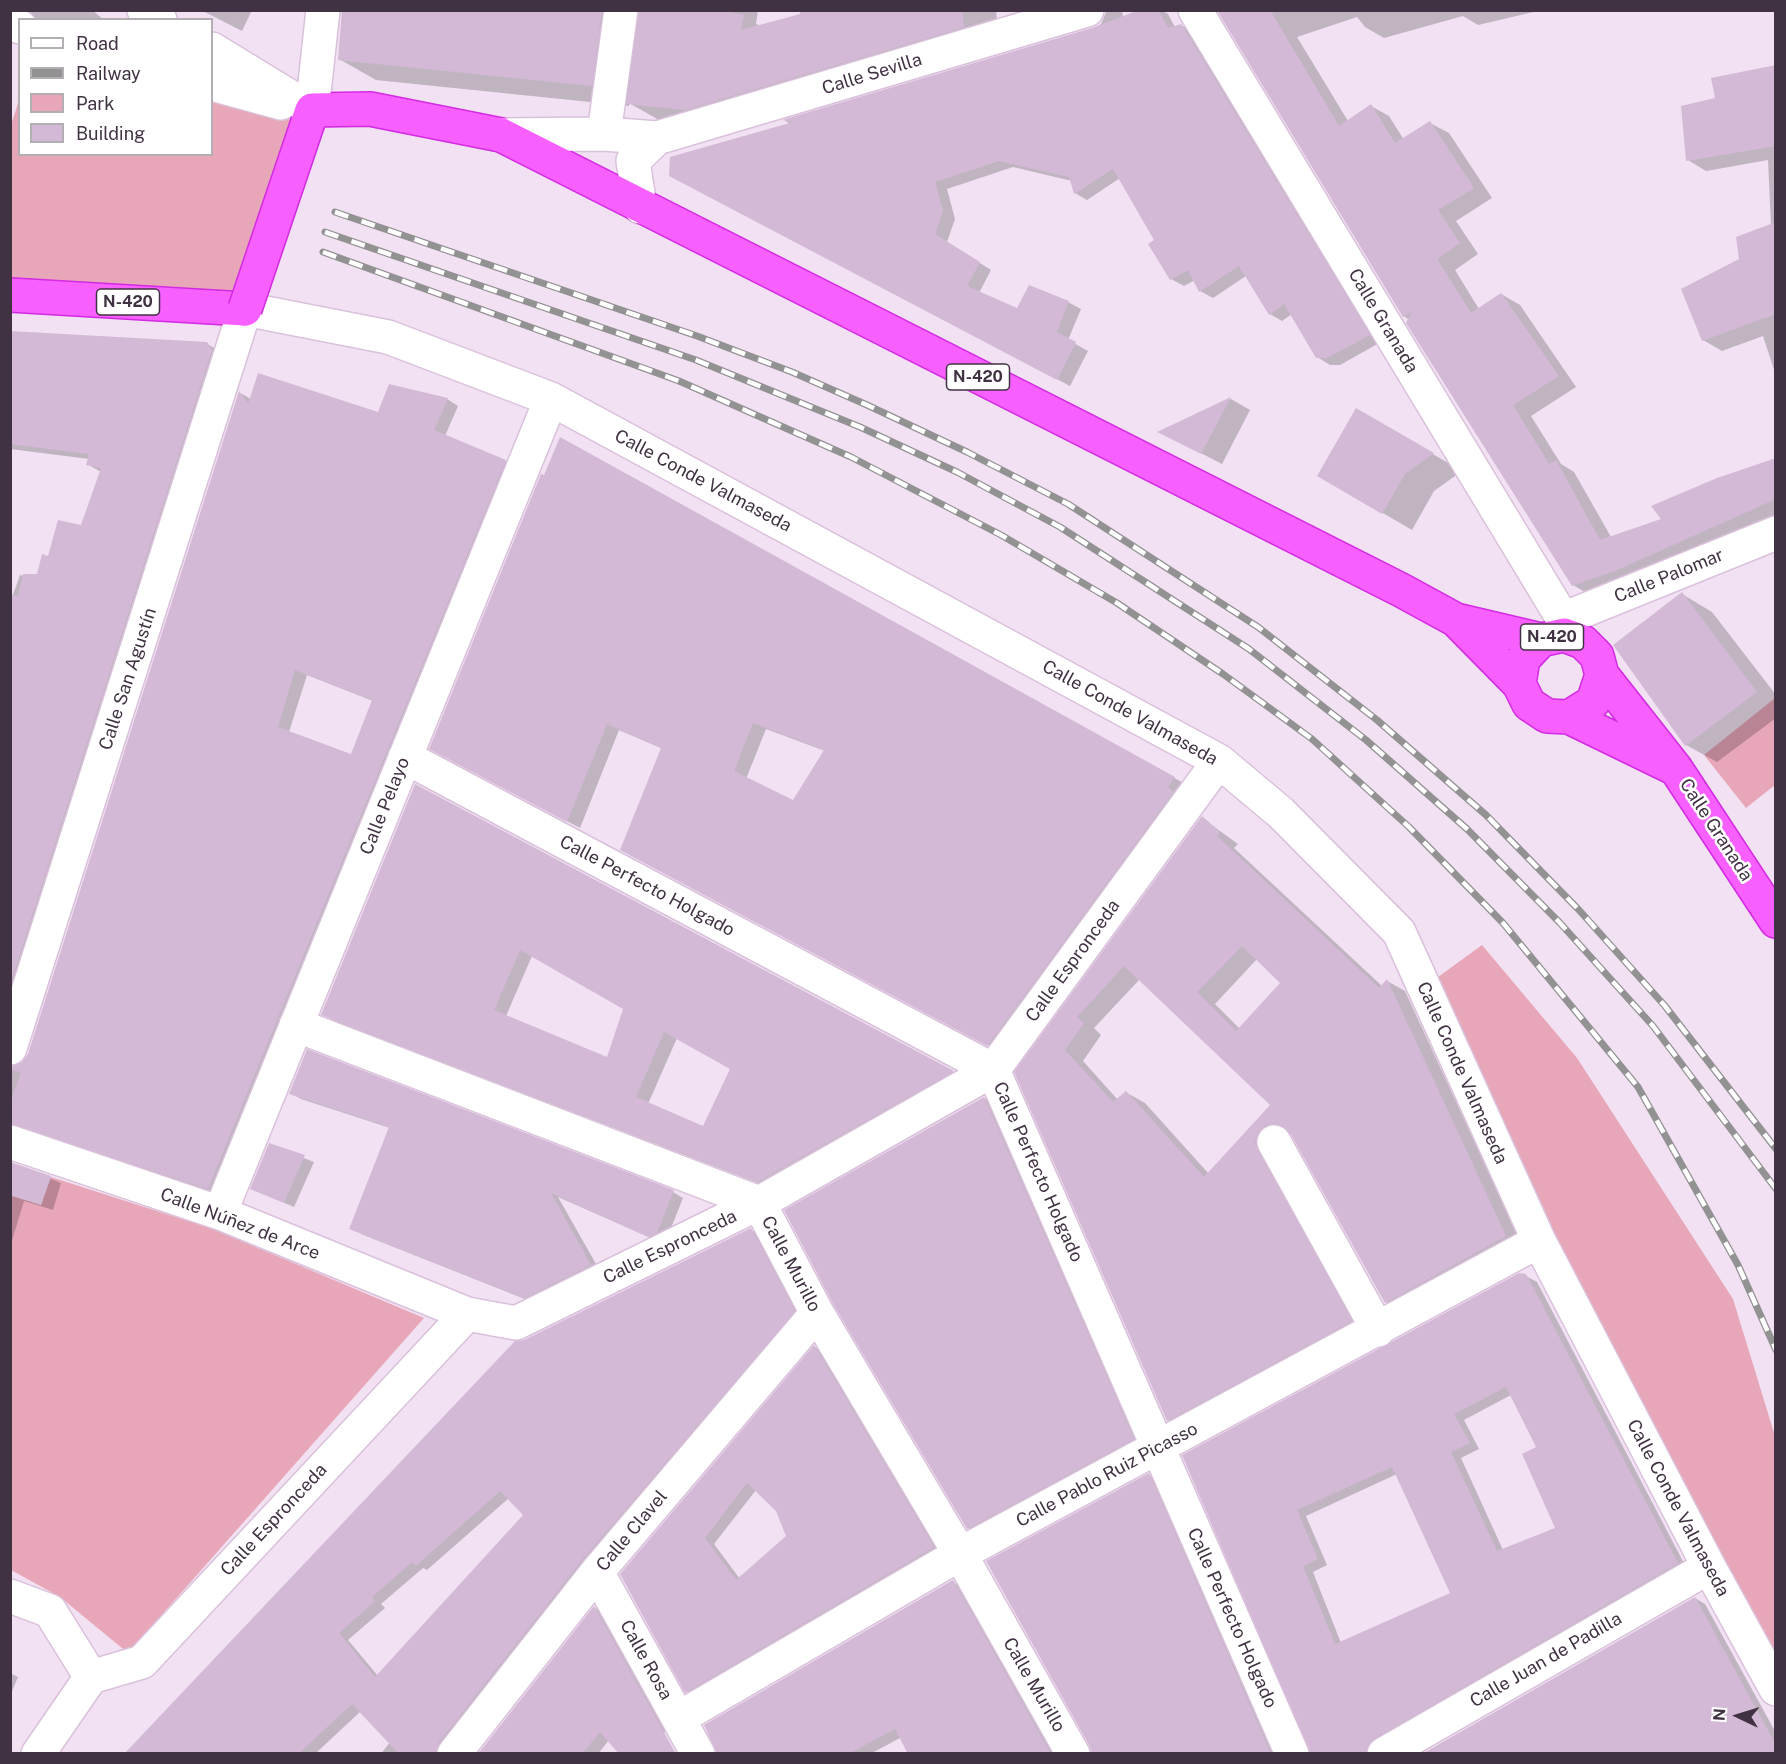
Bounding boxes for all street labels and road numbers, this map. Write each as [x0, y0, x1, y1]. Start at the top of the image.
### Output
street label: Calle Sevilla [819, 49, 925, 99]
street label: Calle Granada [1343, 265, 1423, 377]
road number: N-420 [96, 289, 160, 315]
road number: N-420 [946, 364, 1010, 390]
street label: Calle Conde Valmaseda [611, 425, 795, 537]
street label: Calle Palomar [1611, 544, 1727, 608]
street label: Calle San Agustín [95, 605, 161, 753]
road number: N-420 [1520, 624, 1584, 650]
street label: Calle Conde Valmaseda [1039, 656, 1221, 770]
street label: Calle Pelayo [356, 754, 414, 858]
street label: Calle Granada [1675, 775, 1757, 885]
street label: Calle Perfecto Holgado [556, 831, 738, 941]
street label: Calle Espronceda [1021, 896, 1125, 1026]
street label: Calle Conde Valmaseda [1412, 979, 1512, 1167]
street label: Calle Perfecto Holgado [989, 1079, 1087, 1265]
street label: Calle Núñez de Arce [157, 1184, 323, 1264]
street label: Calle Espronceda [600, 1205, 740, 1289]
street label: Calle Murillo [757, 1212, 825, 1316]
street label: Calle Conde Valmaseda [1622, 1416, 1734, 1600]
street label: Calle Pablo Ruiz Picasso [1013, 1418, 1201, 1532]
street label: Calle Espronceda [216, 1459, 332, 1581]
street label: Calle Clavel [592, 1486, 672, 1576]
street label: Calle Perfecto Holgado [1183, 1525, 1281, 1711]
street label: Calle Juan de Padilla [1466, 1608, 1626, 1712]
street label: Calle Rosa [615, 1616, 677, 1704]
street label: Calle Murillo [998, 1634, 1070, 1736]

